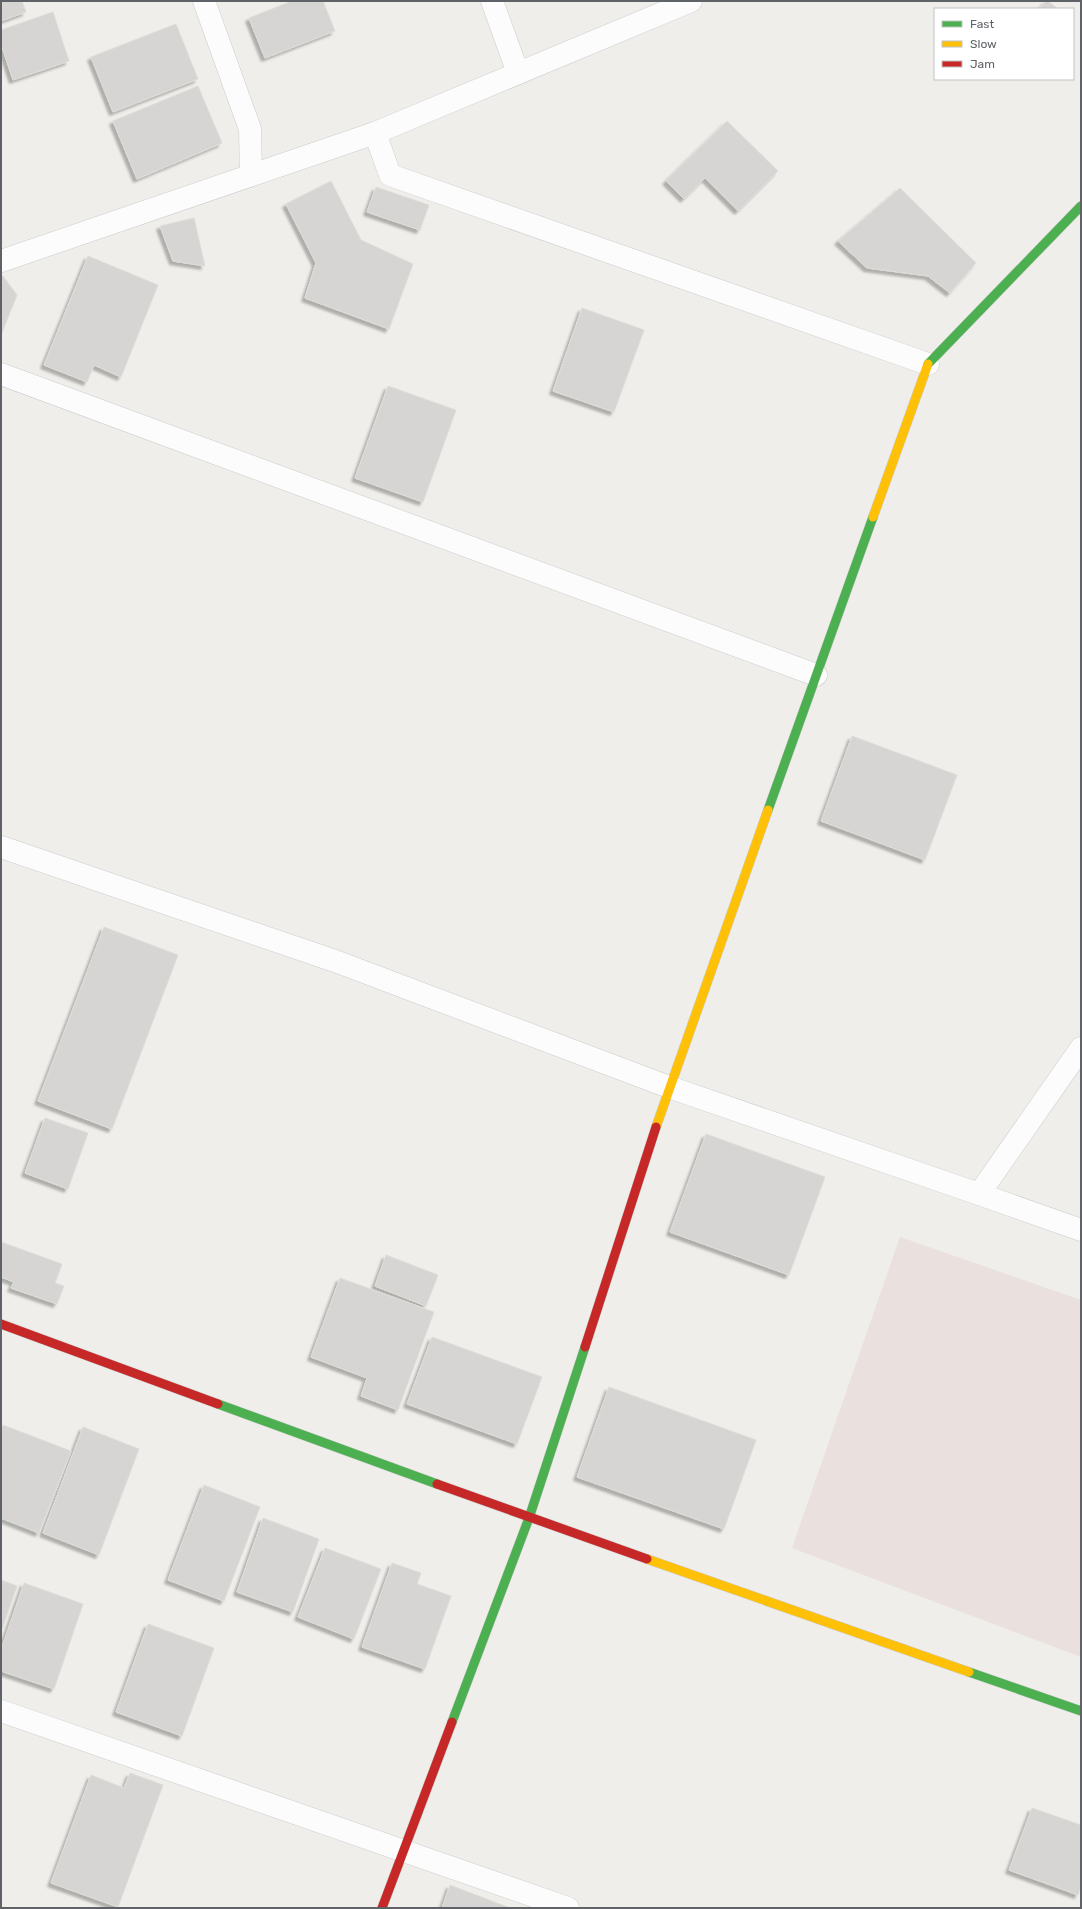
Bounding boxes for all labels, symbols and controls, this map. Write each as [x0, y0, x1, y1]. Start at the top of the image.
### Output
legend [934, 8, 1074, 80]
text: Fast [970, 17, 994, 31]
text: Slow [970, 37, 997, 51]
text: Jam [970, 57, 995, 71]

